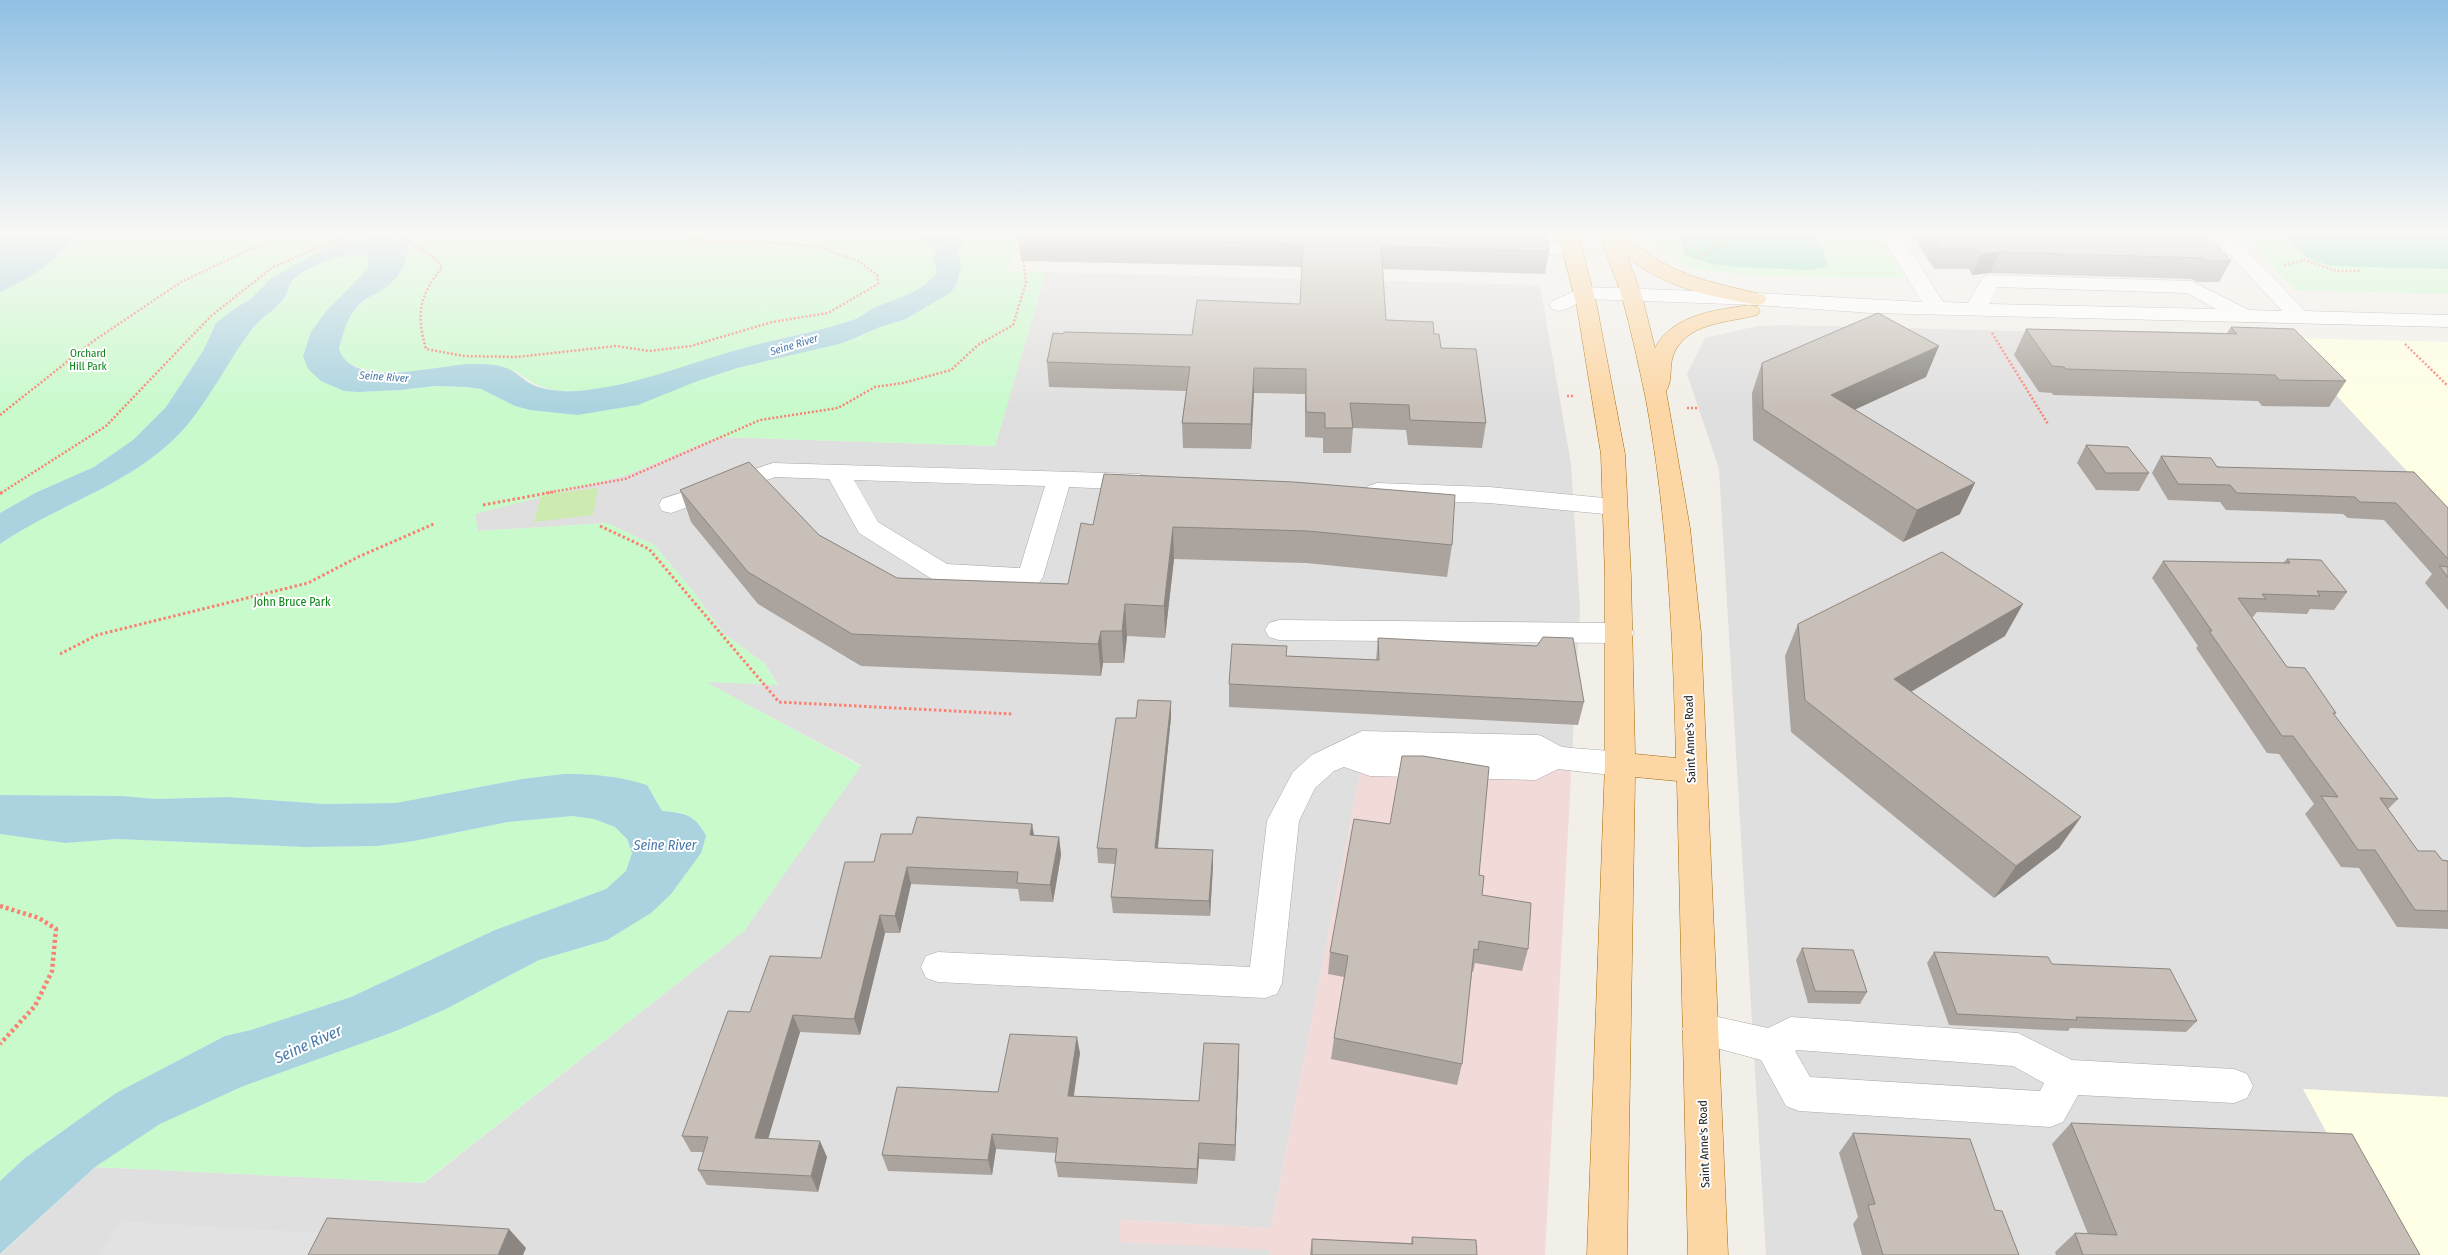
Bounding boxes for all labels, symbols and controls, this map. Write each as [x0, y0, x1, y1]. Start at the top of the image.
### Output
water label: Seine River [767, 331, 821, 359]
park label: Orchard Hill Park [69, 347, 108, 373]
water label: Seine River [358, 369, 410, 385]
park label: John Bruce Park [253, 595, 331, 609]
street label: Saint Anne's Road [1681, 695, 1699, 783]
water label: Seine River [633, 837, 698, 854]
water label: Seine River [270, 1021, 345, 1068]
street label: Saint Anne's Road [1695, 1100, 1713, 1188]

